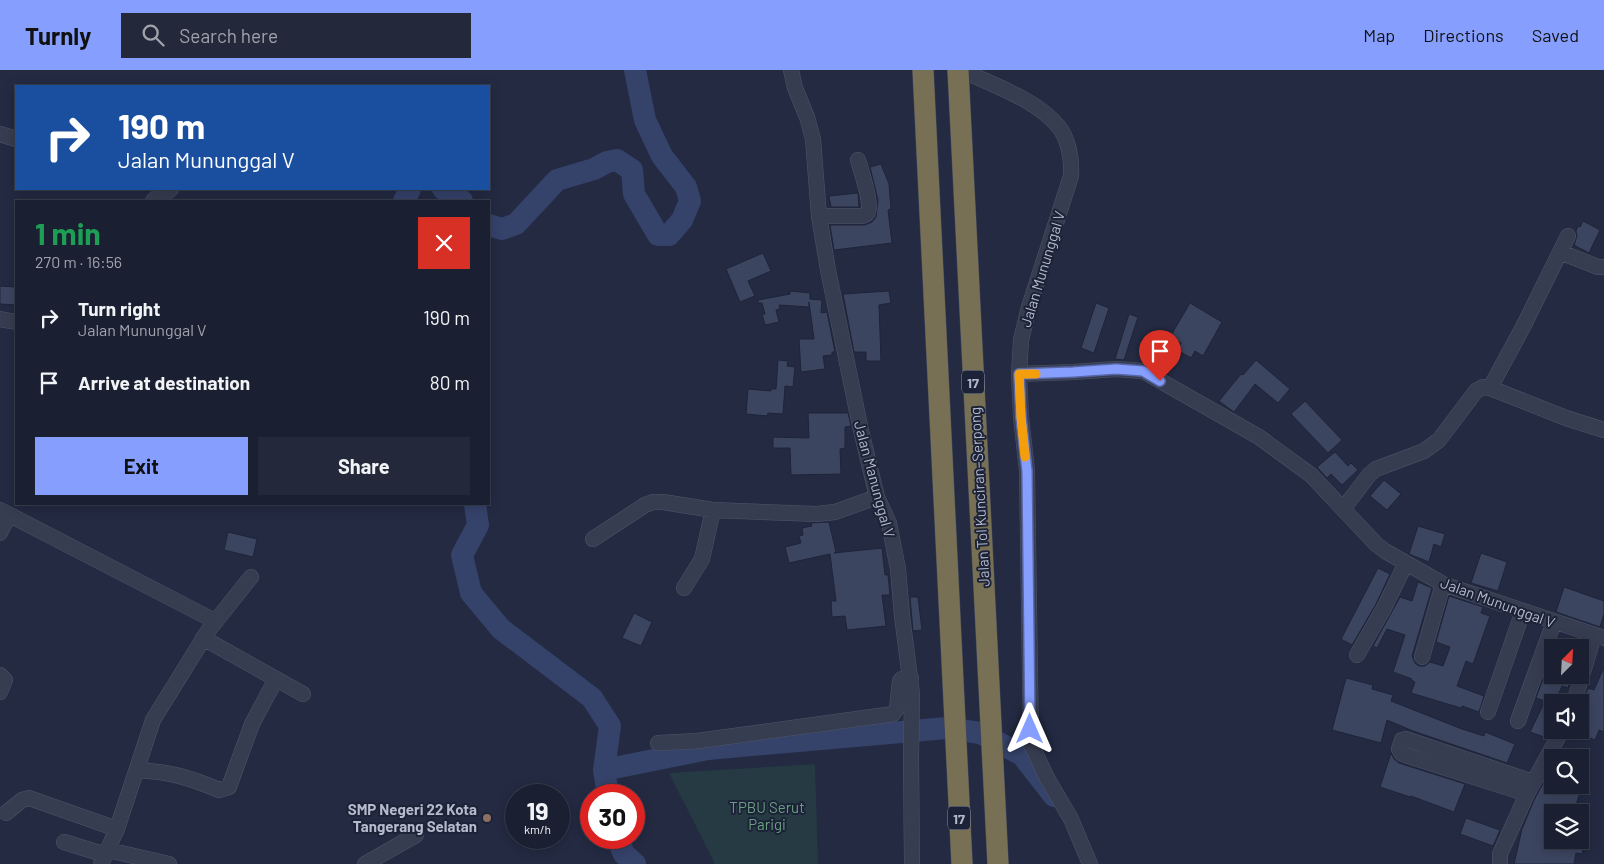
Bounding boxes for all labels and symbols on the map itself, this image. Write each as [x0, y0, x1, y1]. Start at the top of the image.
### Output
street label: Jalan Mununggal V [1016, 209, 1068, 329]
pin [1139, 330, 1181, 381]
road number: 17 [962, 370, 984, 394]
street label: Jalan Tol Kunciran–Serpong [965, 407, 993, 587]
street label: Jalan Manunggal V [851, 419, 899, 540]
street label: Jalan Mununggal V [1438, 573, 1558, 631]
north arrow [1544, 639, 1589, 684]
position arrow [1003, 702, 1055, 754]
speed limit sign: 30 [580, 784, 645, 849]
park label: TPBU Serut Parigi [729, 798, 805, 833]
place label: SMP Negeri 22 Kota Tangerang Selatan [348, 800, 477, 835]
road number: 17 [948, 806, 970, 830]
marker: SMP Negeri 22 Kota Tangerang Selatan [481, 812, 493, 824]

